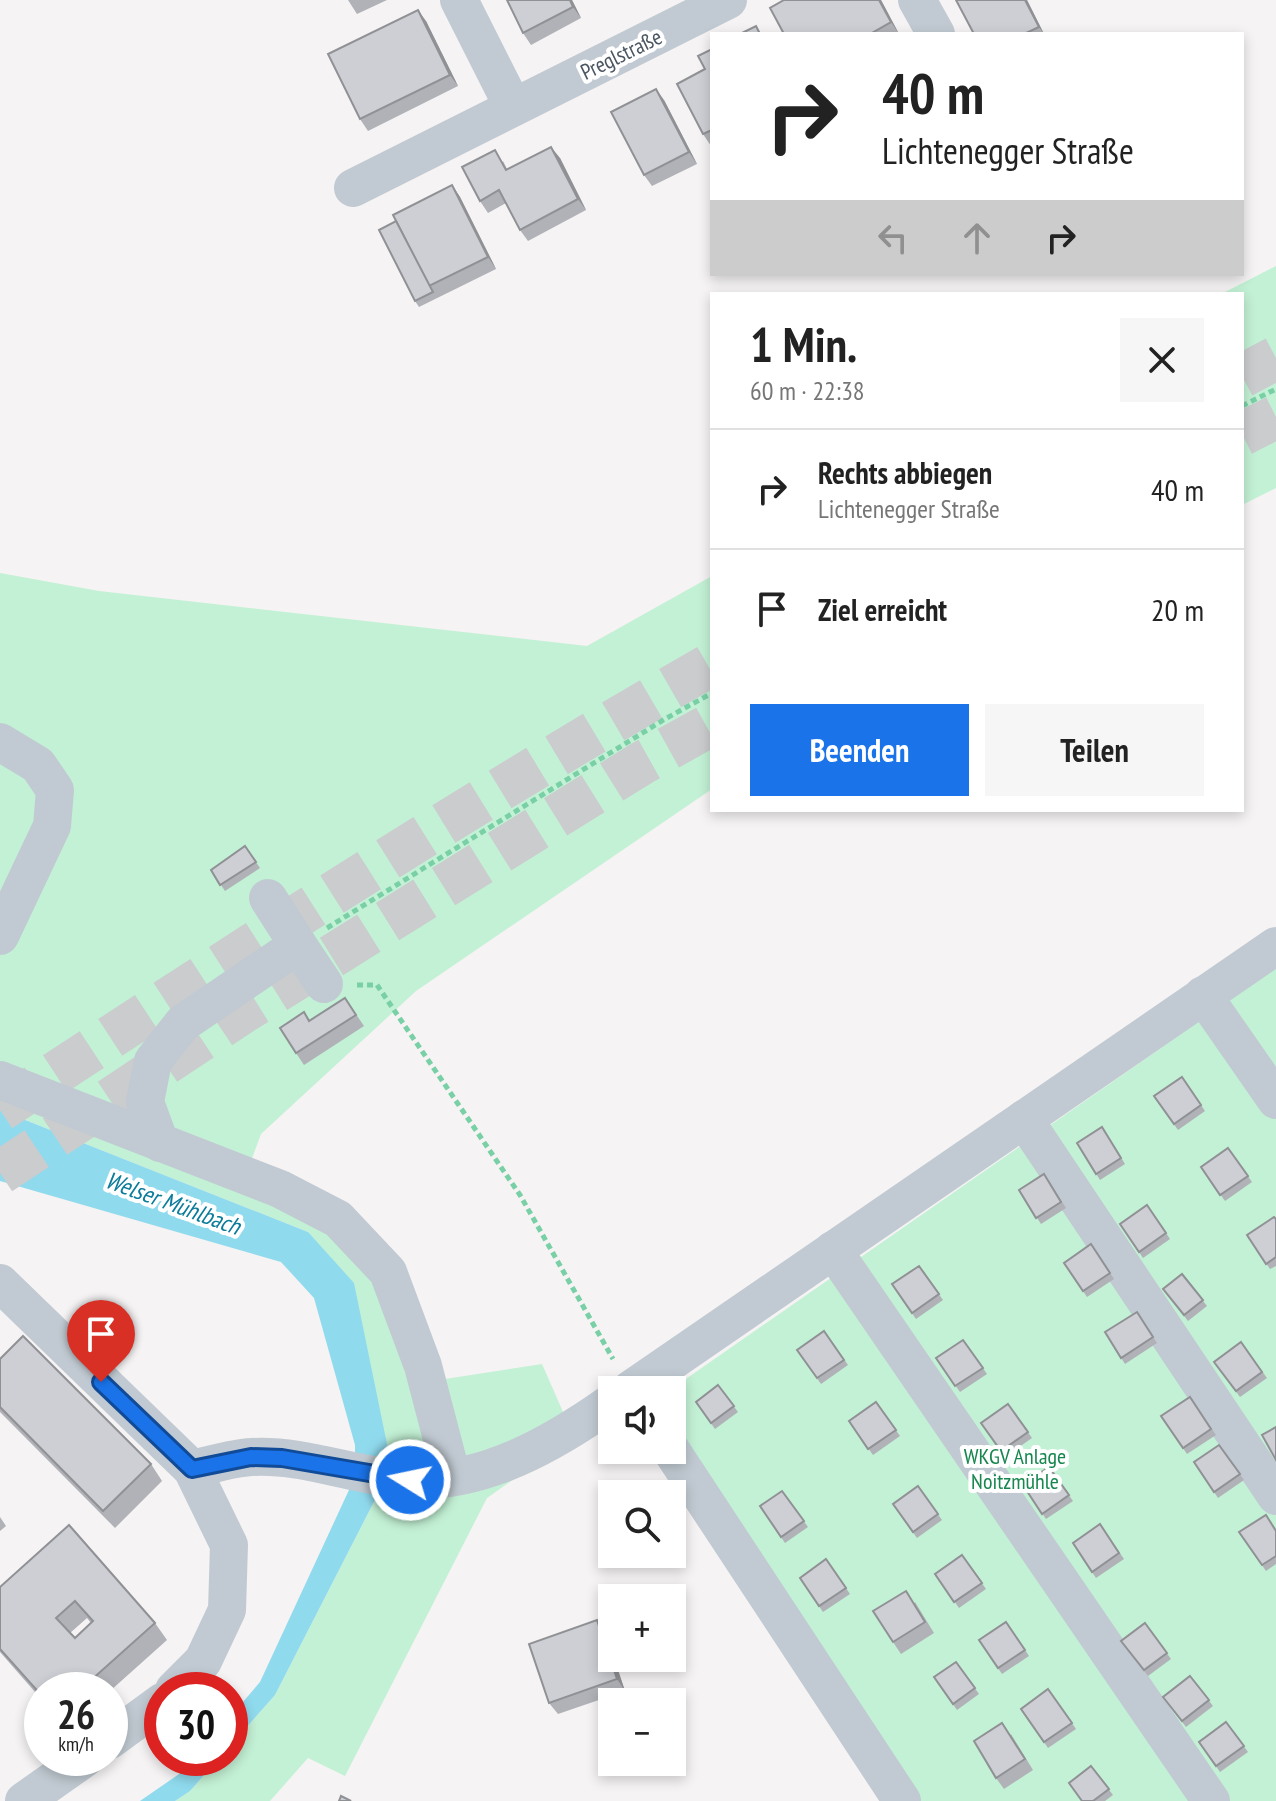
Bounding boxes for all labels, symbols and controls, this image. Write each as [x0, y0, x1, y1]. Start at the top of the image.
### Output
street label: Preglstraße [576, 22, 666, 86]
text: 40 m [882, 57, 984, 129]
icon: right [750, 64, 854, 168]
text: Lichtenegger Straße [882, 127, 1134, 174]
icon: left [871, 216, 915, 260]
icon: ahead [955, 216, 999, 260]
icon: right [1039, 216, 1083, 260]
text: 1 Min. [750, 313, 857, 375]
button: close [1120, 318, 1204, 402]
text: 60 m · 22:38 [750, 374, 865, 407]
text: Rechts abbiegen [818, 453, 992, 492]
icon: right [750, 467, 794, 511]
text: 40 m [1151, 470, 1204, 509]
text: Lichtenegger Straße [818, 492, 1000, 525]
icon: arrive [750, 587, 794, 631]
text: Ziel erreicht [818, 590, 947, 629]
text: 20 m [1151, 590, 1204, 629]
button: Beenden [750, 704, 969, 796]
button: Teilen [985, 704, 1204, 796]
water label: Welser Mühlbach [101, 1164, 246, 1242]
pin [67, 1300, 135, 1382]
icon: arrive [79, 1312, 123, 1356]
map controls [598, 1376, 686, 1776]
button: sound [598, 1376, 686, 1464]
position arrow [368, 1438, 452, 1522]
park label: WKGV Anlage Noitzmühle [964, 1442, 1066, 1495]
button: search [598, 1480, 686, 1568]
button: + [598, 1584, 686, 1672]
speed limit sign: 30 [144, 1672, 248, 1776]
text: 26 [57, 1688, 95, 1740]
button: − [598, 1688, 686, 1776]
text: km/h [58, 1731, 94, 1757]

